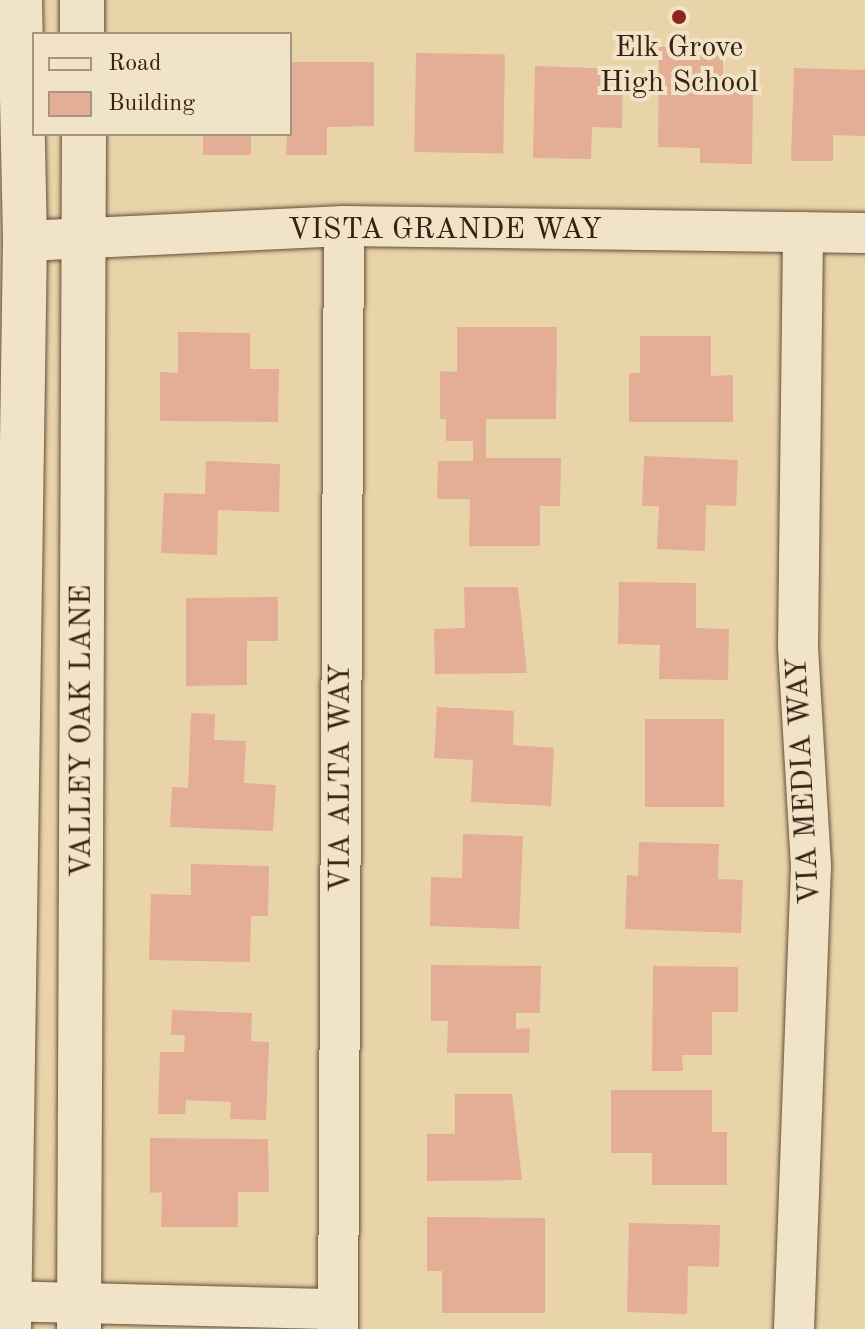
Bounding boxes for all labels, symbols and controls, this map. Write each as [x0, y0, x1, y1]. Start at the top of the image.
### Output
marker: Elk Grove High School [670, 8, 688, 26]
place label: Elk Grove High School [600, 30, 758, 100]
legend [32, 32, 292, 136]
text: Road [108, 52, 161, 76]
text: Building [108, 92, 195, 116]
street label: VISTA GRANDE WAY [288, 212, 602, 248]
street label: VALLEY OAK LANE [64, 585, 100, 877]
street label: VIA MEDIA WAY [780, 656, 828, 906]
street label: VIA ALTA WAY [323, 664, 359, 892]

